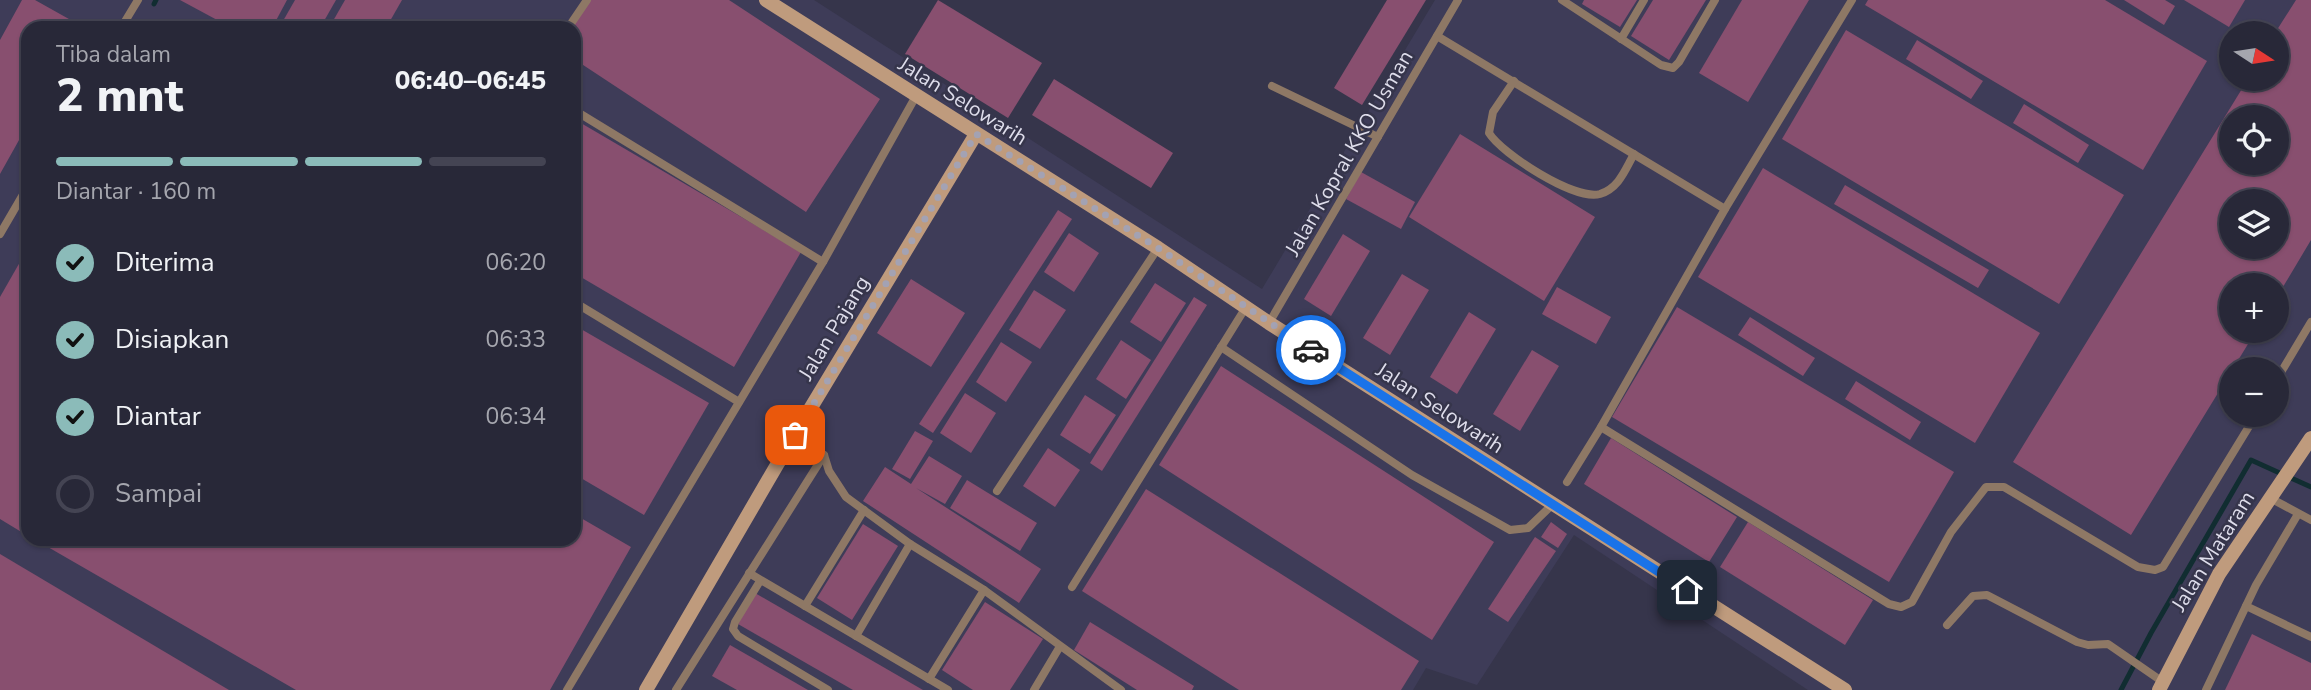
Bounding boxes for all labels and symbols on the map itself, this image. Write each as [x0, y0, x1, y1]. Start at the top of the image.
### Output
north arrow [2219, 21, 2289, 91]
street label: Jalan Kopral KKO Usman [1278, 45, 1419, 262]
street label: Jalan Selowarih [892, 50, 1033, 152]
street label: Jalan Pajang [791, 271, 876, 386]
courier [1276, 315, 1346, 385]
street label: Jalan Selowarih [1370, 356, 1509, 460]
pin [765, 405, 825, 465]
street label: Jalan Mataram [2164, 486, 2261, 617]
pin [1657, 560, 1717, 620]

